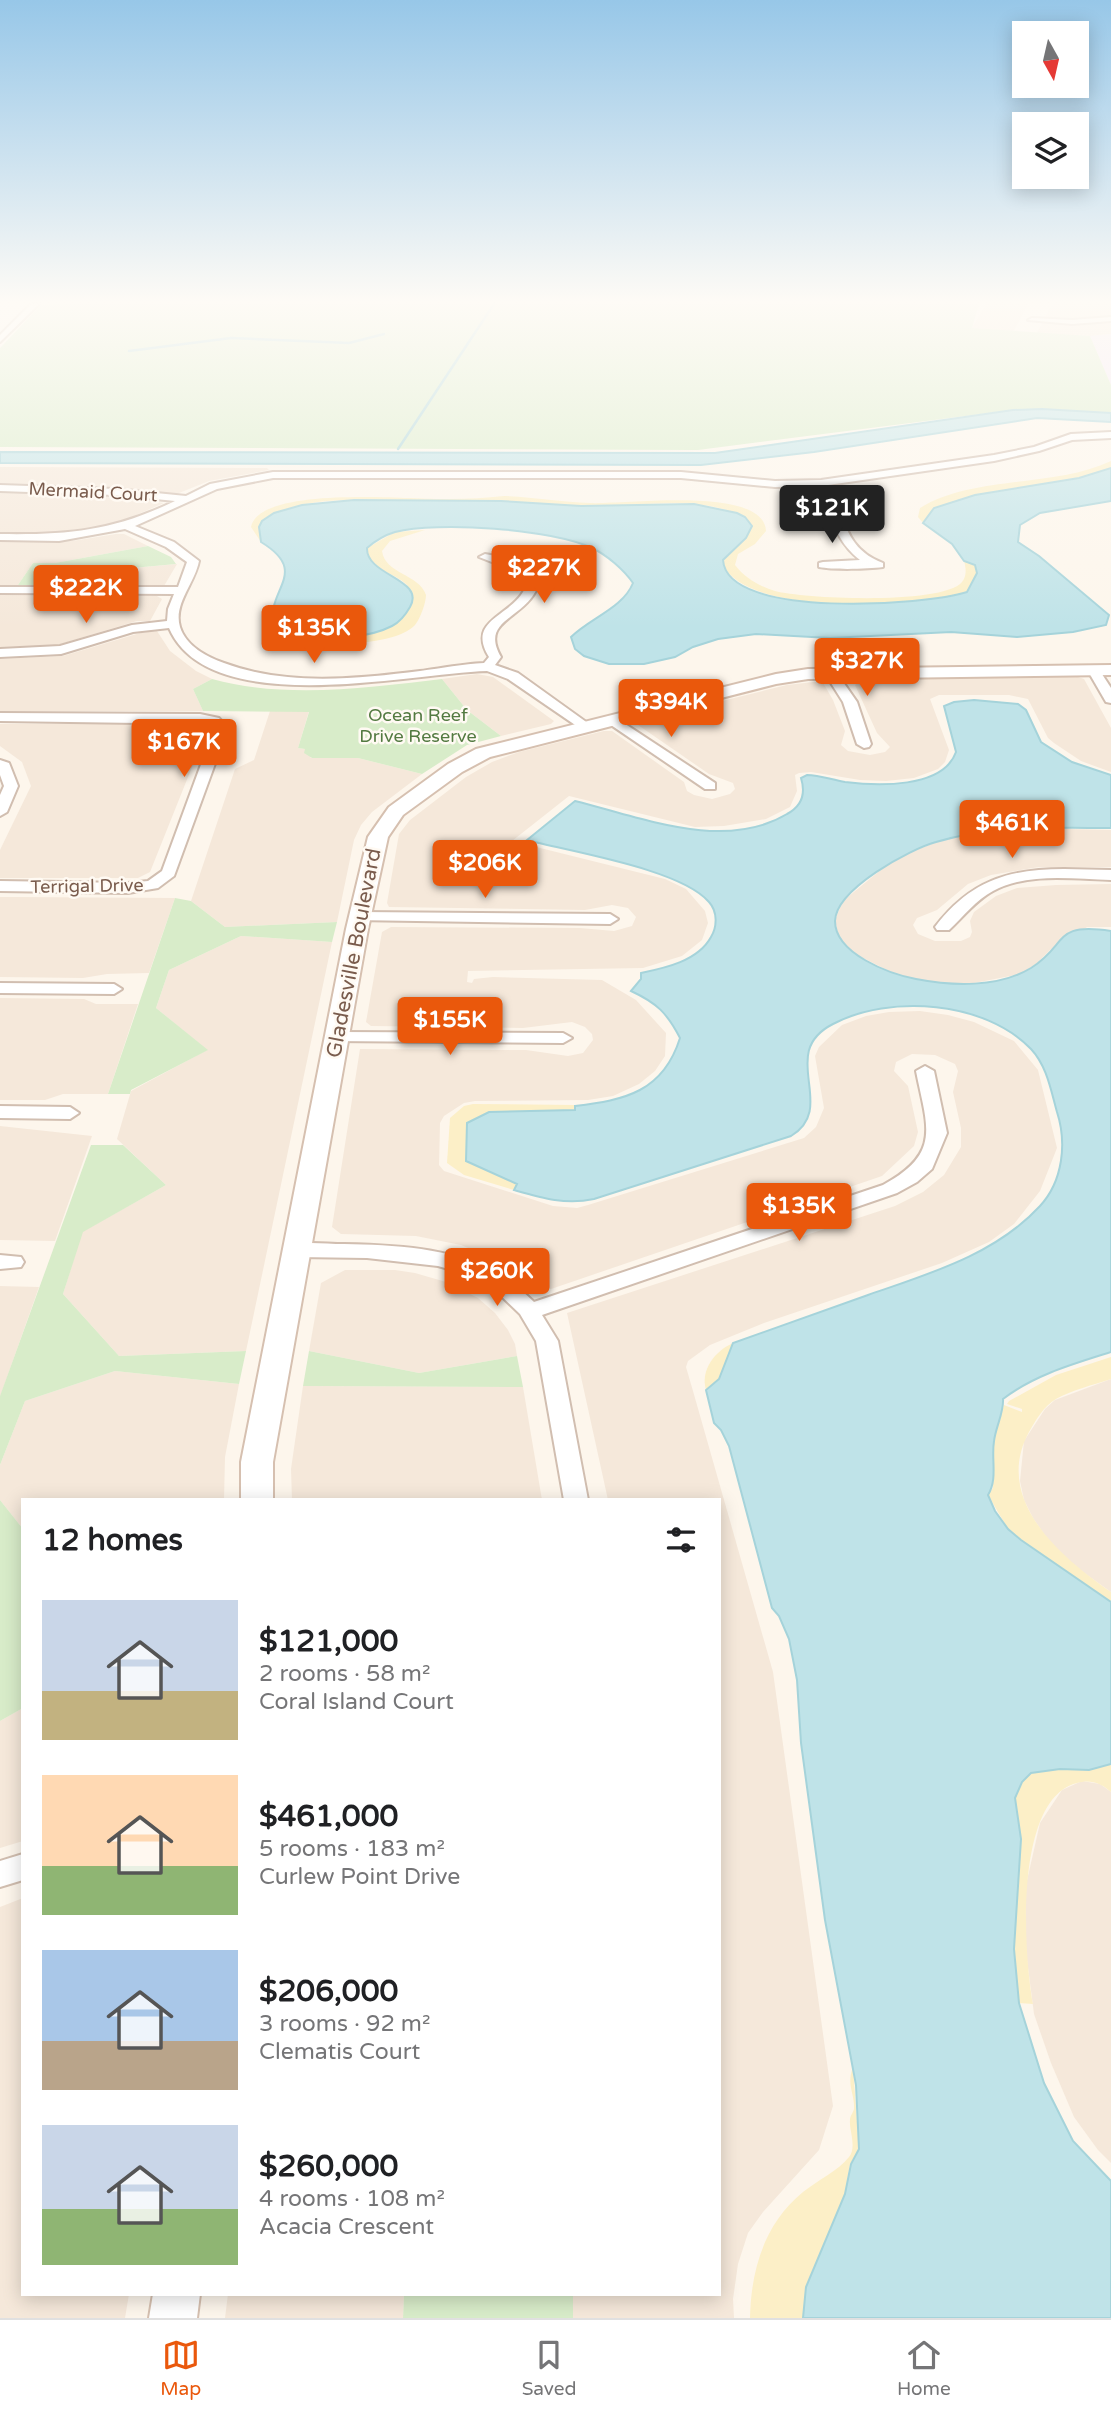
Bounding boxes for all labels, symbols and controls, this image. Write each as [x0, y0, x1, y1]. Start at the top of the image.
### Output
north arrow [1012, 21, 1088, 98]
map controls [1012, 21, 1089, 189]
button: layers [1012, 112, 1089, 189]
street label: Mermaid Court [28, 478, 158, 506]
pin: $121K [783, 486, 881, 545]
text: $121K [796, 494, 868, 522]
pin: $227K [495, 546, 593, 605]
text: $227K [508, 554, 580, 582]
pin: $222K [37, 566, 135, 625]
text: $222K [50, 574, 122, 602]
pin: $135K [265, 606, 363, 665]
text: $135K [278, 614, 350, 642]
pin: $327K [818, 638, 916, 698]
text: $327K [831, 647, 903, 675]
pin: $394K [622, 680, 720, 739]
text: $394K [635, 688, 707, 716]
park label: Ocean Reef Drive Reserve [359, 704, 477, 747]
pin: $167K [135, 720, 233, 779]
text: $167K [148, 728, 220, 756]
pin: $461K [963, 800, 1061, 860]
text: $461K [976, 809, 1048, 837]
pin: $206K [436, 841, 534, 900]
street label: Gladesville Boulevard [321, 846, 387, 1060]
text: $206K [449, 849, 521, 877]
street label: Terrigal Drive [30, 874, 144, 898]
pin: $155K [401, 998, 499, 1057]
text: $155K [414, 1006, 486, 1034]
pin: $135K [750, 1184, 848, 1243]
text: $135K [763, 1192, 835, 1220]
pin: $260K [448, 1248, 546, 1308]
text: $260K [461, 1257, 533, 1285]
icon: filters [662, 1521, 700, 1559]
text: 12 homes [42, 1522, 183, 1559]
text: $121,000 [259, 1623, 398, 1660]
icon: home [98, 1628, 182, 1712]
text: 2 rooms · 58 m² [259, 1660, 430, 1688]
text: Coral Island Court [259, 1688, 454, 1716]
text: $461,000 [259, 1798, 398, 1835]
icon: home [98, 1803, 182, 1887]
text: 5 rooms · 183 m² [259, 1835, 445, 1863]
text: Curlew Point Drive [259, 1863, 460, 1891]
text: $206,000 [259, 1973, 398, 2010]
icon: home [98, 1978, 182, 2062]
text: 3 rooms · 92 m² [259, 2010, 430, 2038]
text: Clematis Court [259, 2038, 420, 2066]
text: $260,000 [259, 2148, 398, 2185]
icon: home [98, 2153, 182, 2237]
text: 4 rooms · 108 m² [259, 2185, 445, 2213]
text: Acacia Crescent [259, 2213, 434, 2241]
tab: Map [160, 2336, 201, 2400]
tab: Saved [522, 2336, 577, 2400]
tab: Home [897, 2336, 951, 2400]

